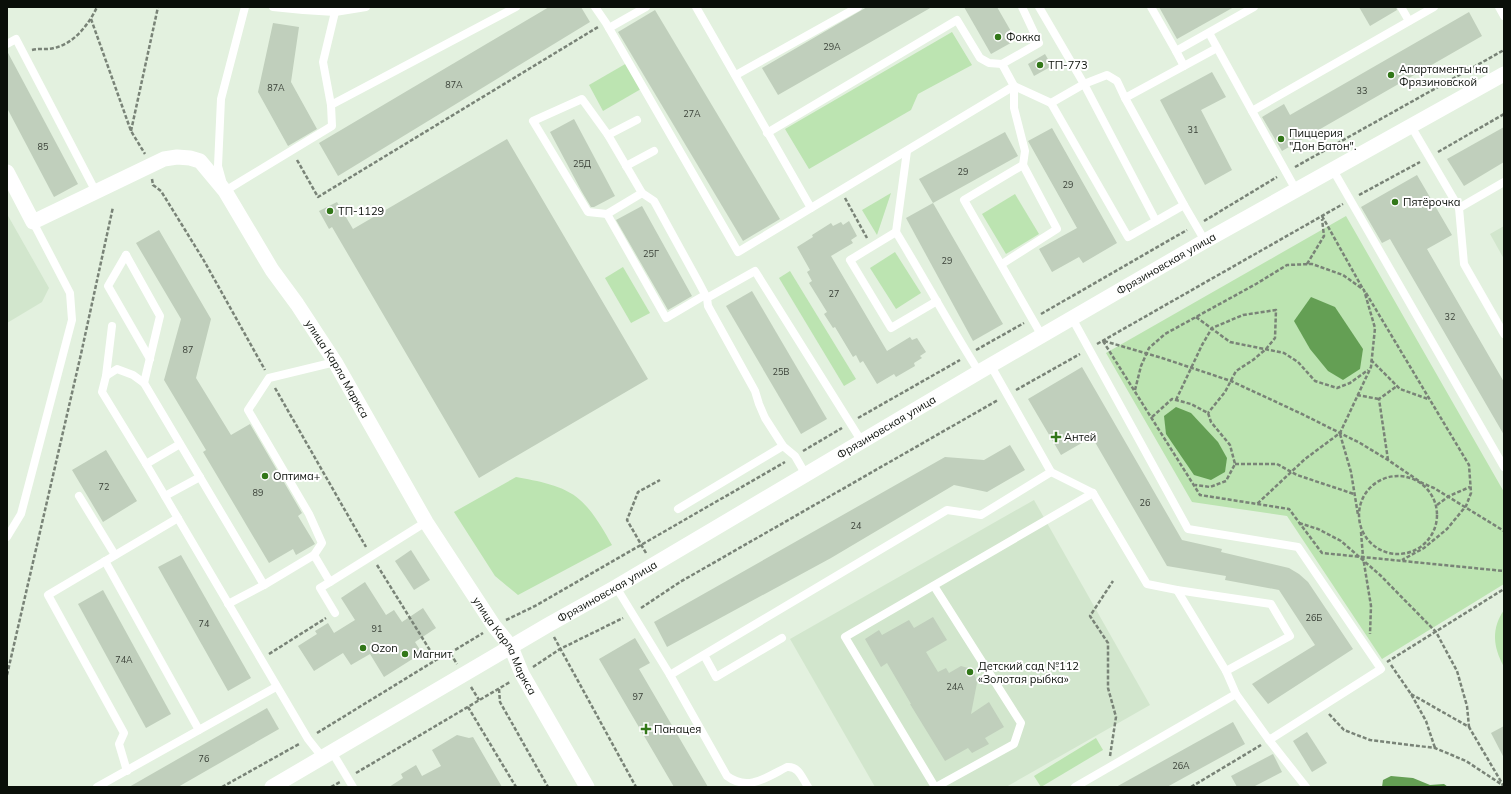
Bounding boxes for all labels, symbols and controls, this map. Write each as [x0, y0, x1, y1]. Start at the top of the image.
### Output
place label: Фокка [1006, 30, 1041, 44]
marker: Фокка [993, 32, 1003, 42]
house number: 29А [823, 41, 841, 52]
place label: ТП-773 [1048, 58, 1088, 72]
marker: ТП-773 [1035, 60, 1045, 70]
place label: Апартаменты на Фрязиновской [1399, 62, 1488, 89]
marker: Апартаменты на Фрязиновской [1386, 70, 1396, 80]
house number: 87А [445, 79, 463, 90]
house number: 87А [267, 82, 285, 93]
house number: 33 [1357, 85, 1367, 96]
house number: 27А [683, 108, 701, 119]
house number: 31 [1188, 124, 1198, 135]
place label: Пиццерия "Дон Батон". [1289, 126, 1356, 153]
marker: Пиццерия "Дон Батон". [1276, 134, 1286, 144]
house number: 85 [38, 141, 49, 152]
house number: 25Д [573, 158, 592, 169]
house number: 29 [958, 166, 968, 177]
house number: 29 [1063, 179, 1073, 190]
place label: Пятёрочка [1403, 195, 1460, 209]
marker: Пятёрочка [1390, 197, 1400, 207]
place label: ТП-1129 [338, 204, 384, 218]
marker: ТП-1129 [325, 206, 335, 216]
street label: Фрязиновская улица [1114, 229, 1218, 298]
house number: 25Г [643, 248, 659, 259]
house number: 29 [942, 255, 952, 266]
house number: 27 [829, 288, 839, 299]
house number: 32 [1445, 311, 1455, 322]
street label: улица Карла Маркса [302, 317, 372, 421]
house number: 87 [183, 344, 193, 355]
house number: 25В [773, 366, 789, 377]
street label: Фрязиновская улица [834, 392, 938, 462]
place label: Антей [1064, 430, 1096, 444]
marker: Антей [1051, 432, 1061, 442]
place label: Оптима+ [273, 469, 321, 483]
marker: Оптима+ [260, 471, 270, 481]
house number: 72 [99, 481, 109, 492]
house number: 89 [253, 487, 263, 498]
house number: 26 [1140, 497, 1150, 508]
house number: 24 [851, 520, 862, 531]
street label: Фрязиновская улица [555, 557, 660, 625]
street label: улица Карла Маркса [470, 594, 540, 697]
house number: 26Б [1306, 612, 1322, 623]
house number: 74 [199, 618, 210, 629]
house number: 91 [372, 623, 382, 634]
place label: Ozon [371, 641, 398, 655]
marker: Ozon [358, 643, 368, 653]
place label: Магнит [413, 647, 452, 661]
marker: Магнит [400, 649, 410, 659]
house number: 74А [115, 654, 133, 665]
place label: Детский сад №112 «Золотая рыбка» [978, 659, 1079, 686]
marker: Детский сад №112 «Золотая рыбка» [965, 667, 975, 677]
house number: 24А [946, 681, 964, 692]
house number: 97 [633, 691, 643, 702]
place label: Панацея [654, 722, 701, 736]
marker: Панацея [641, 724, 651, 734]
house number: 76 [199, 753, 209, 764]
house number: 26А [1172, 760, 1190, 771]

